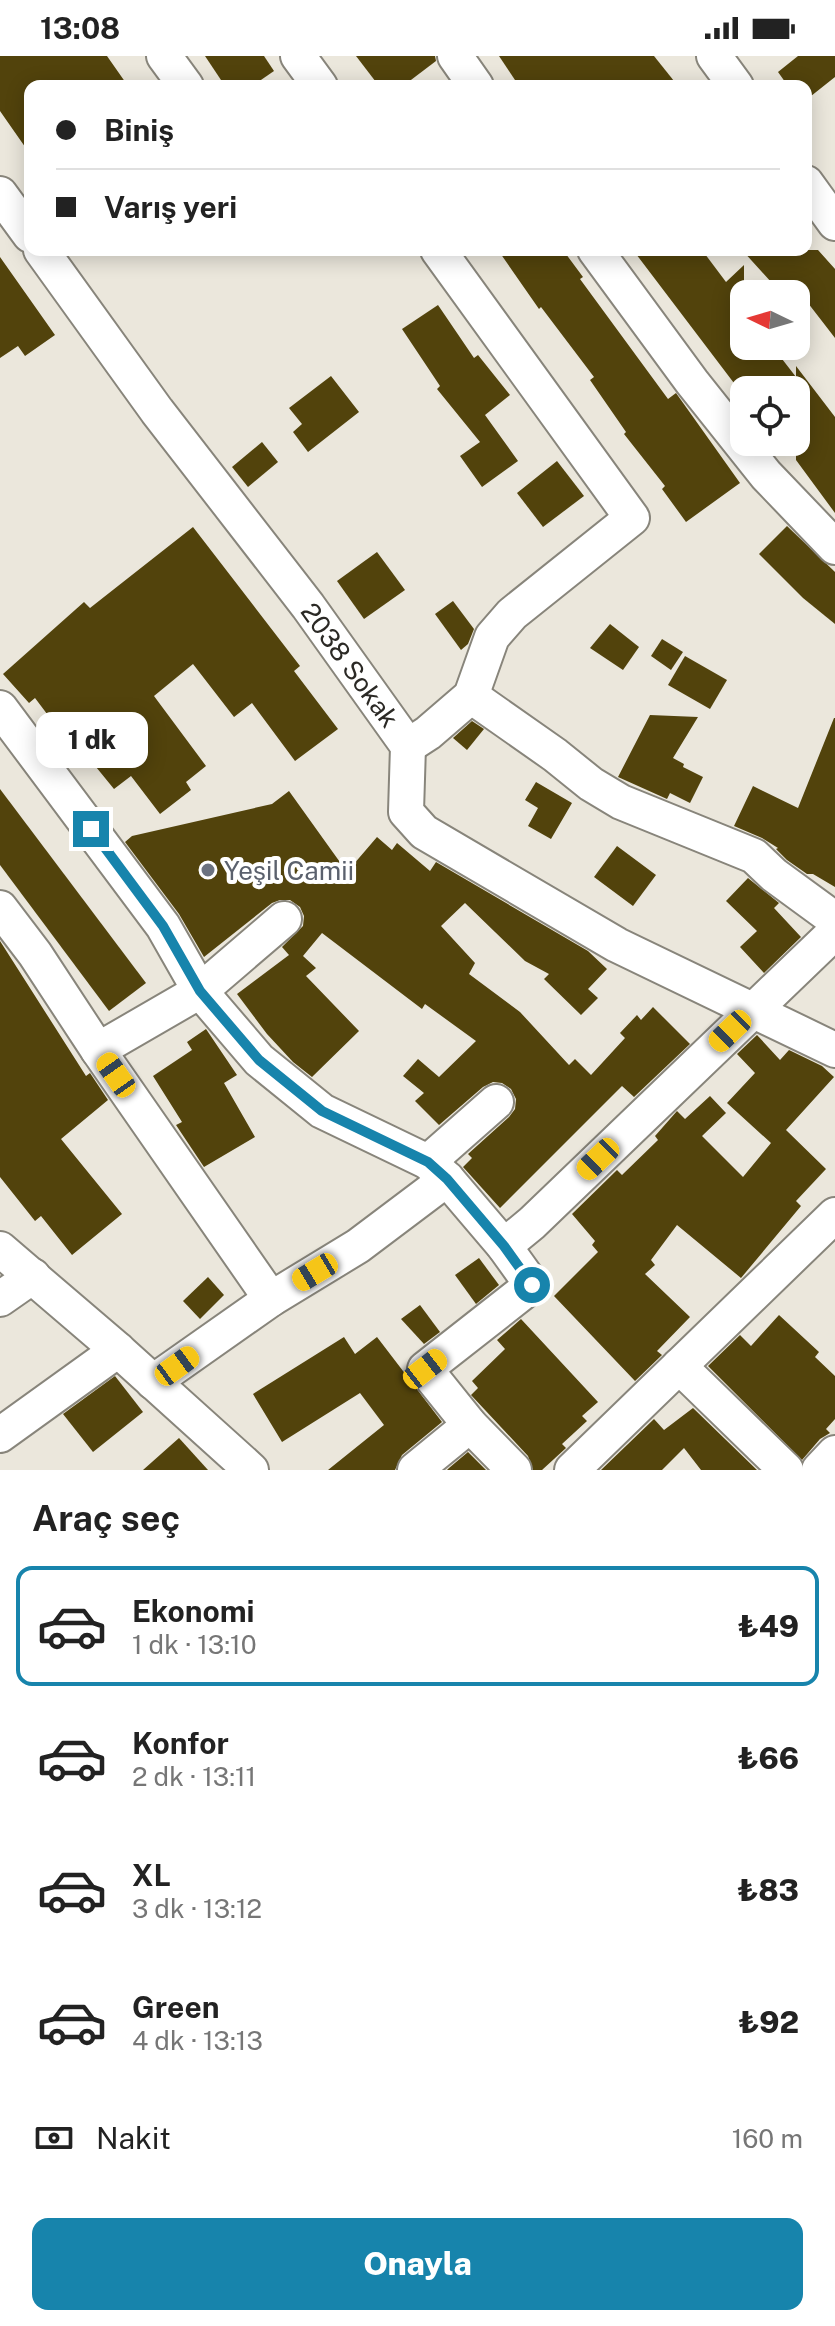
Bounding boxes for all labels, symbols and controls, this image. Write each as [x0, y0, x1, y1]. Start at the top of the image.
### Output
text: 13:08 [40, 10, 120, 46]
text: Biniş [104, 112, 174, 148]
text: Varış yeri [104, 189, 237, 225]
north arrow [730, 280, 810, 360]
map controls [730, 280, 810, 456]
button: locate [730, 376, 810, 456]
street label: 2038 Sokak [295, 597, 405, 733]
callout: 1 dk [35, 713, 147, 769]
text: 1 dk [68, 724, 116, 755]
route end [73, 811, 109, 847]
place label: Yeşil Camii [224, 855, 354, 886]
marker: Yeşil Camii [199, 861, 217, 879]
car [704, 1006, 756, 1056]
car [92, 1048, 140, 1102]
car [572, 1134, 624, 1184]
car [288, 1249, 342, 1295]
route start [514, 1267, 550, 1303]
car [151, 1342, 203, 1390]
car [399, 1345, 451, 1393]
text: Araç seç [32, 1497, 180, 1539]
icon: car [36, 1590, 108, 1662]
text: Ekonomi [132, 1593, 255, 1629]
text: ₺49 [738, 1608, 799, 1644]
text: 1 dk · 13:10 [132, 1629, 257, 1660]
icon: car [36, 1722, 108, 1794]
text: Konfor [132, 1725, 229, 1761]
text: ₺66 [738, 1740, 799, 1776]
text: 2 dk · 13:11 [132, 1761, 256, 1792]
icon: car [36, 1854, 108, 1926]
text: XL [132, 1857, 171, 1893]
text: ₺83 [737, 1872, 799, 1908]
text: 3 dk · 13:12 [132, 1893, 262, 1924]
icon: car [36, 1986, 108, 2058]
text: Green [132, 1989, 219, 2025]
text: ₺92 [738, 2004, 799, 2040]
text: 4 dk · 13:13 [132, 2025, 263, 2056]
icon: cash [32, 2116, 76, 2160]
text: Nakit [96, 2120, 171, 2156]
text: 160 m [732, 2123, 803, 2154]
button: Onayla [32, 2218, 803, 2310]

